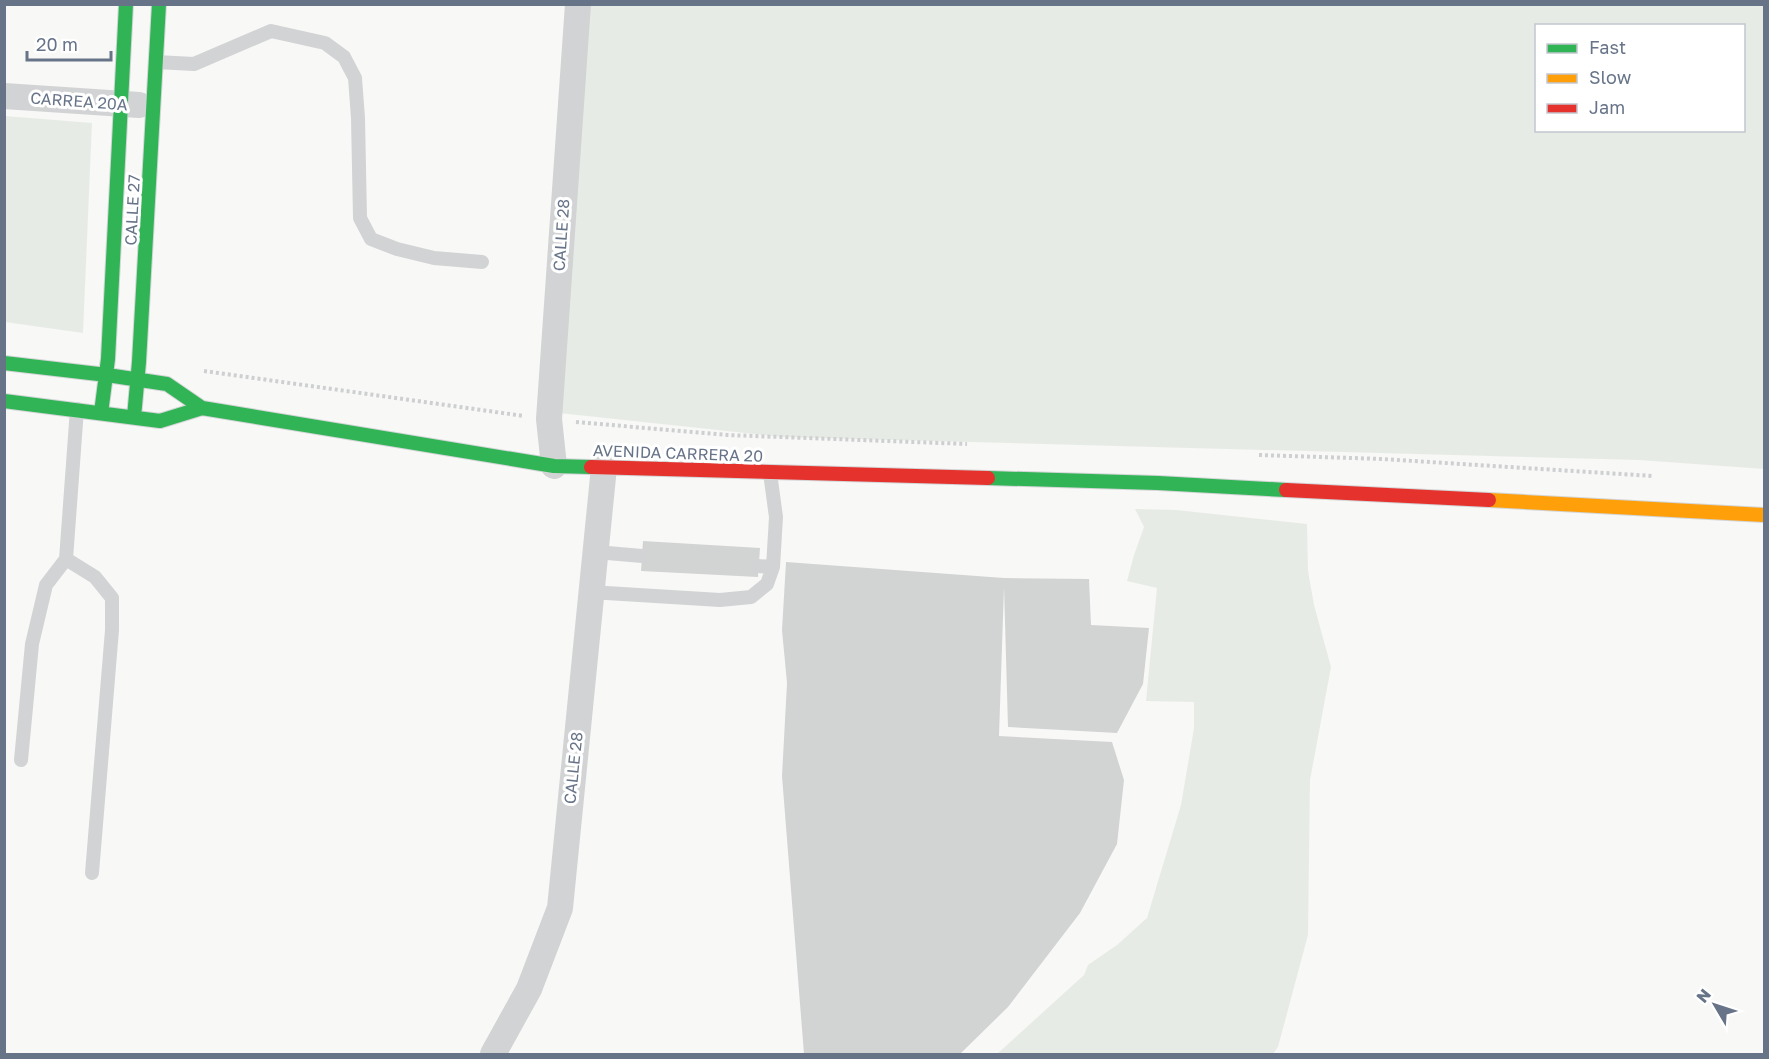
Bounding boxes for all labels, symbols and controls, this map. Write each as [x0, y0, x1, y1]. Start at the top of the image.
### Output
scale bar [27, 24, 111, 62]
legend [1535, 24, 1745, 132]
text: 20 m [36, 33, 78, 55]
text: Fast [1589, 36, 1626, 58]
text: Slow [1589, 66, 1632, 88]
street label: CARREA 20A [30, 88, 129, 114]
text: Jam [1589, 96, 1625, 118]
street label: CALLE 27 [120, 174, 144, 246]
street label: CALLE 28 [549, 198, 573, 272]
street label: AVENIDA CARRERA 20 [593, 440, 763, 466]
street label: CALLE 28 [559, 731, 587, 805]
north arrow [1685, 975, 1745, 1035]
text: N [1692, 985, 1715, 1007]

